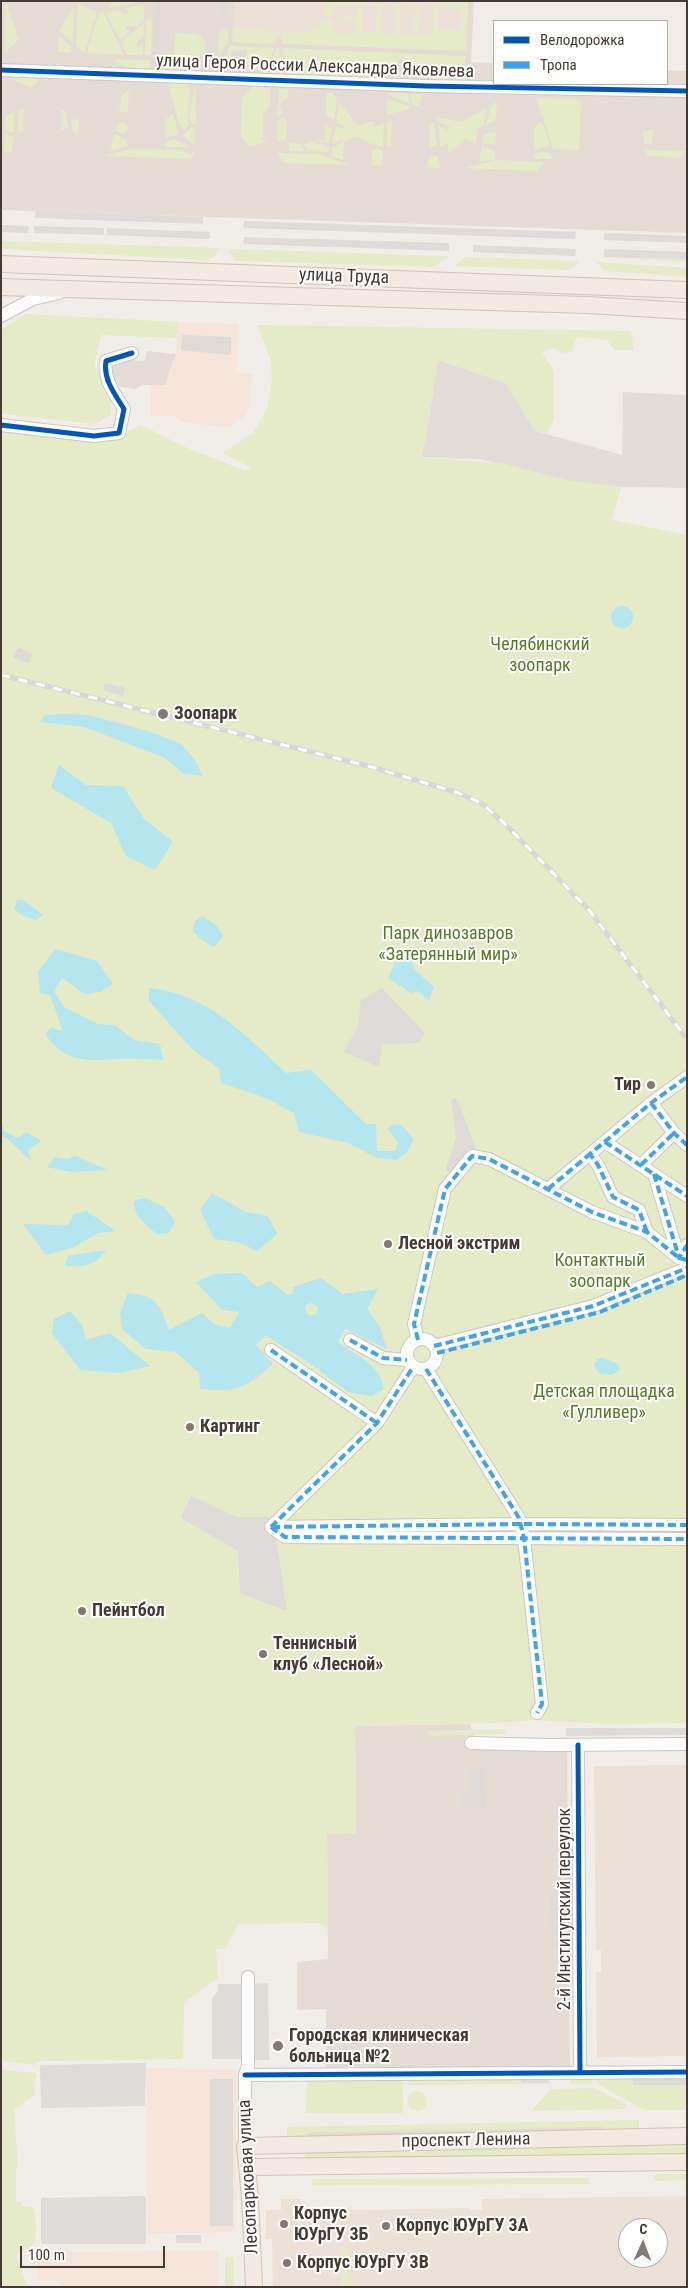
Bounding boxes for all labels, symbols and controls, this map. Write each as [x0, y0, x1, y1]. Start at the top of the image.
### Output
legend [493, 20, 668, 85]
text: Велодорожка [540, 31, 625, 49]
street label: улица Героя России Александра Яковлева [156, 51, 474, 83]
text: Тропа [540, 56, 577, 74]
street label: улица Труда [299, 265, 389, 289]
park label: Челябинский зоопарк [490, 634, 590, 676]
place label: Зоопарк [174, 703, 237, 725]
marker: Зоопарк [156, 707, 170, 721]
park label: Парк динозавров «Затерянный мир» [378, 923, 518, 966]
place label: Тир [614, 1074, 641, 1096]
marker: Тир [645, 1079, 657, 1091]
place label: Лесной экстрим [398, 1233, 520, 1255]
marker: Лесной экстрим [382, 1238, 394, 1250]
park label: Контактный зоопарк [554, 1250, 646, 1292]
park label: Детская площадка «Гулливер» [533, 1381, 675, 1424]
place label: Картинг [200, 1416, 260, 1438]
marker: Картинг [184, 1421, 196, 1433]
place label: Пейнтбол [92, 1600, 165, 1622]
marker: Пейнтбол [76, 1605, 88, 1617]
place label: Теннисный клуб «Лесной» [273, 1633, 383, 1676]
marker: Теннисный клуб «Лесной» [257, 1648, 269, 1660]
street label: 2-й Институтский переулок [554, 1808, 576, 2010]
place label: Городская клиническая больница №2 [289, 2025, 469, 2068]
marker: Городская клиническая больница №2 [271, 2039, 285, 2053]
street label: Лесопарковая улица [234, 2099, 264, 2255]
street label: проспект Ленина [401, 2129, 531, 2153]
place label: Корпус ЮУрГУ 3Б [294, 2203, 368, 2246]
place label: Корпус ЮУрГУ 3А [396, 2215, 528, 2237]
marker: Корпус ЮУрГУ 3Б [278, 2218, 290, 2230]
north arrow [618, 2218, 668, 2268]
marker: Корпус ЮУрГУ 3А [380, 2220, 392, 2232]
text: С [639, 2221, 648, 2237]
scale bar [22, 2236, 168, 2268]
text: 100 m [28, 2246, 65, 2264]
place label: Корпус ЮУрГУ 3В [297, 2252, 429, 2274]
marker: Корпус ЮУрГУ 3В [281, 2257, 293, 2269]

